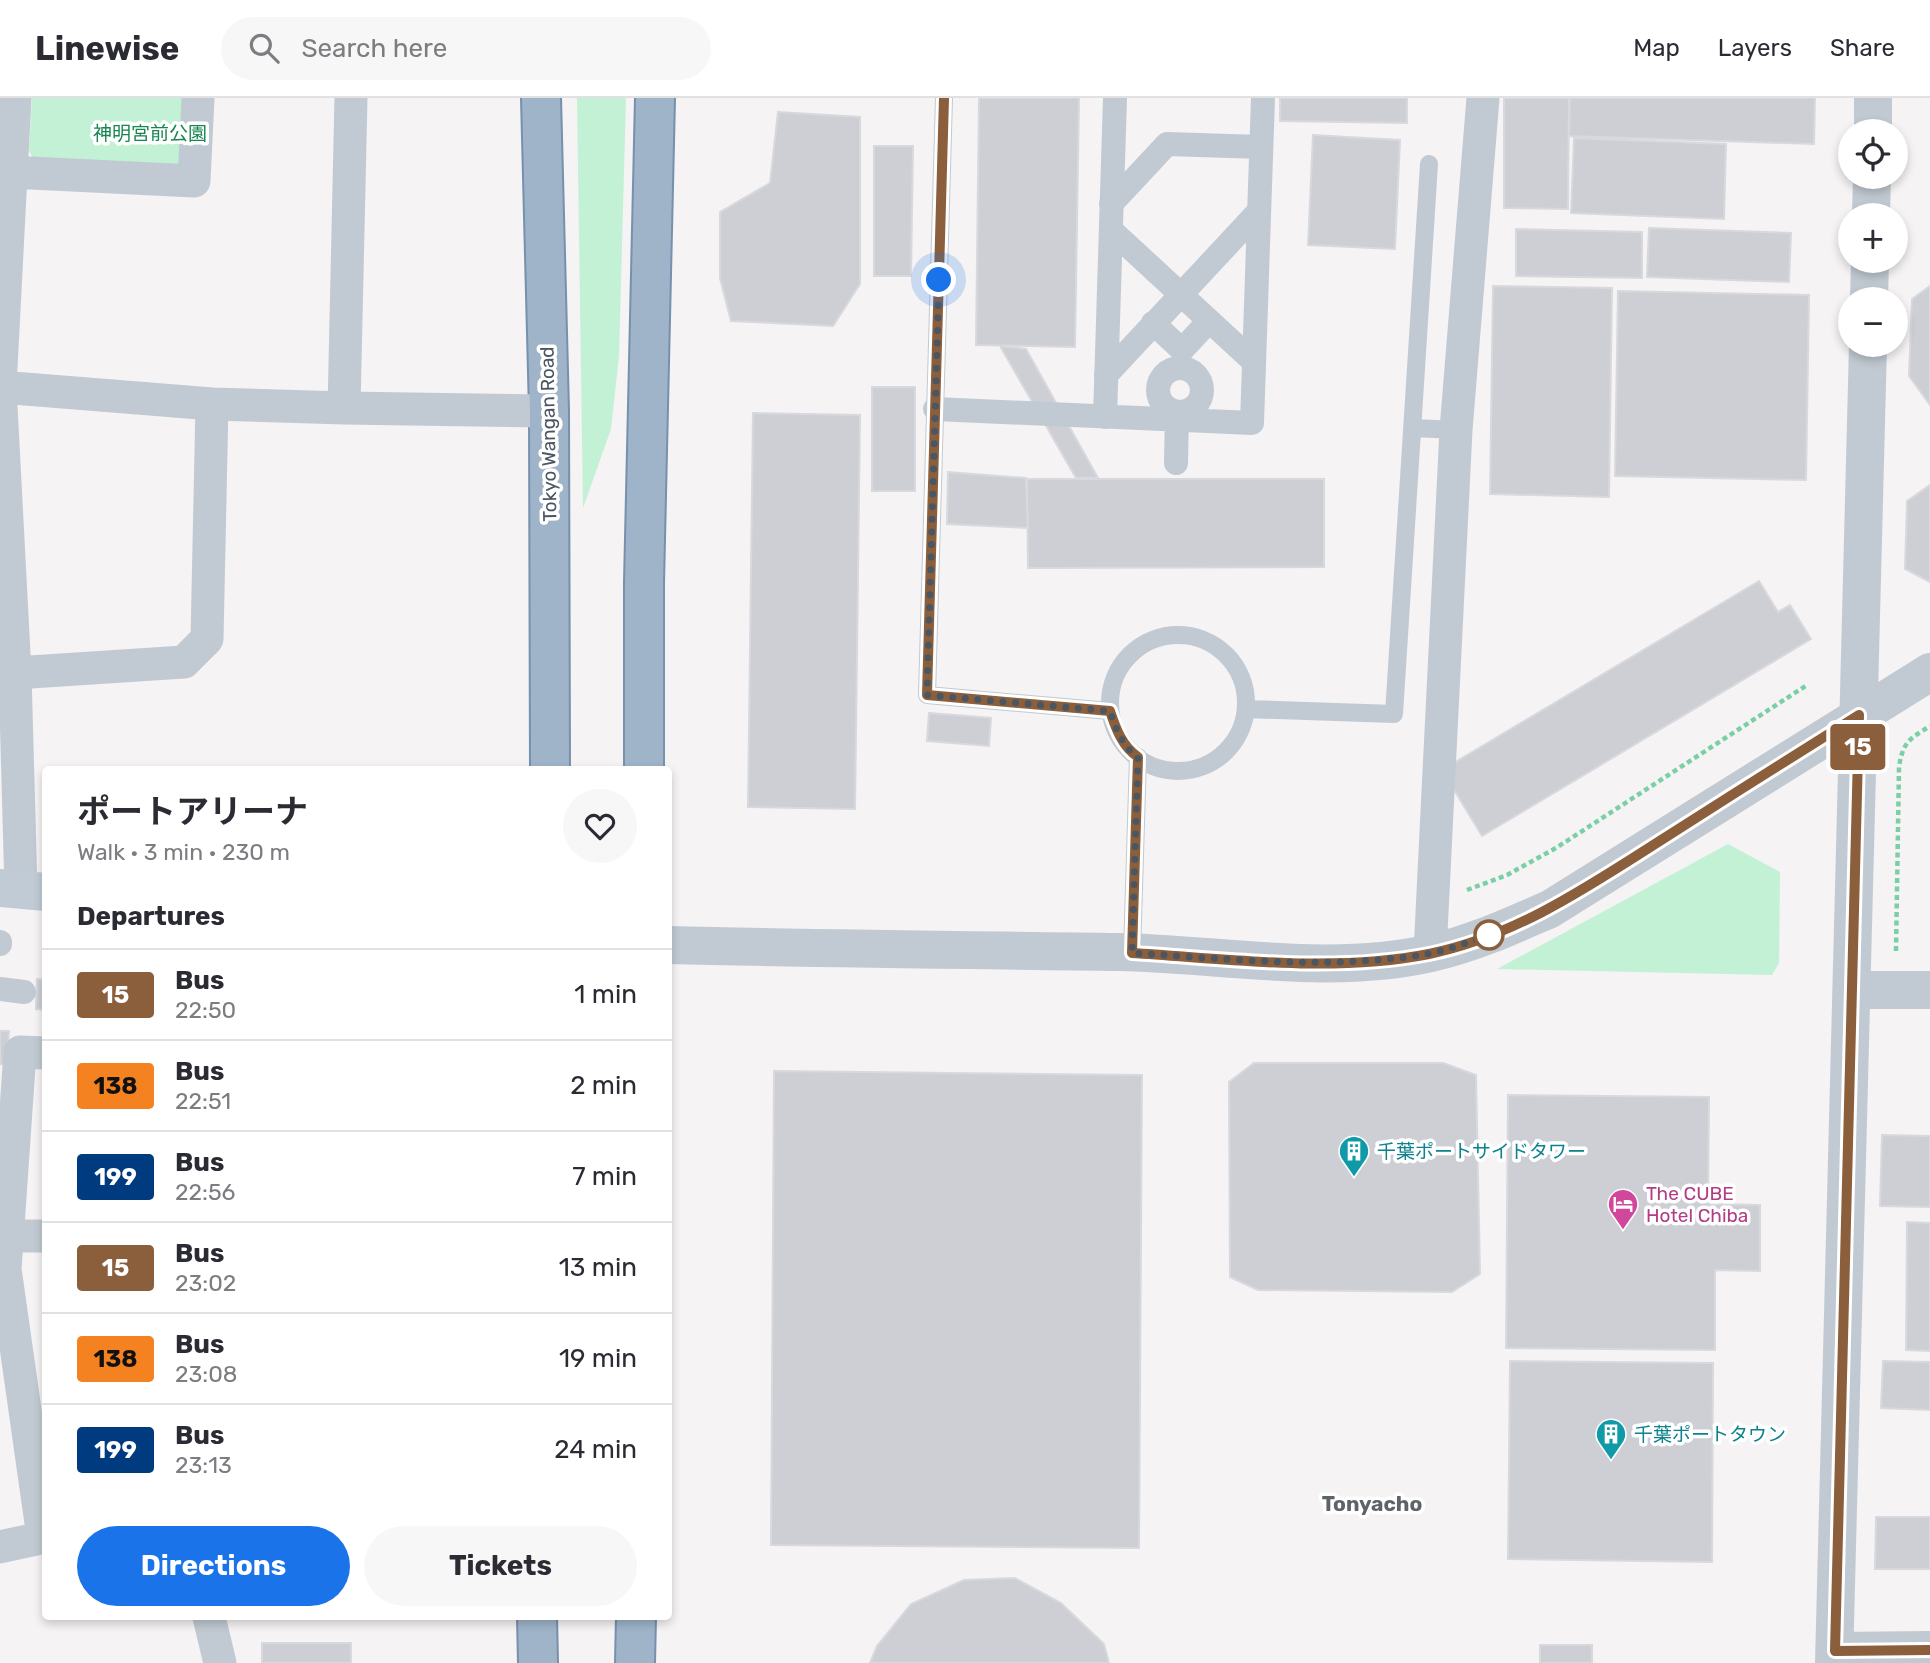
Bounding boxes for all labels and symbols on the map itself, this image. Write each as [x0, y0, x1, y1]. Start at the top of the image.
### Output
park label: 神明宮前公園 [93, 122, 207, 145]
your location [921, 262, 956, 297]
street label: Tokyo Wangan Road [535, 346, 562, 522]
line badge: 15 [1826, 724, 1890, 770]
unlabelled marker [1474, 920, 1504, 950]
building icon: 千葉ポートサイドタワー [1337, 1134, 1371, 1178]
place label: 千葉ポートサイドタワー [1377, 1140, 1586, 1163]
place label: The CUBE Hotel Chiba [1646, 1182, 1748, 1227]
hotel icon: The CUBE Hotel Chiba [1606, 1187, 1640, 1231]
building icon: 千葉ポートタウン [1594, 1417, 1628, 1461]
place label: 千葉ポートタウン [1634, 1423, 1786, 1446]
district label: Tonyacho [1322, 1491, 1422, 1516]

